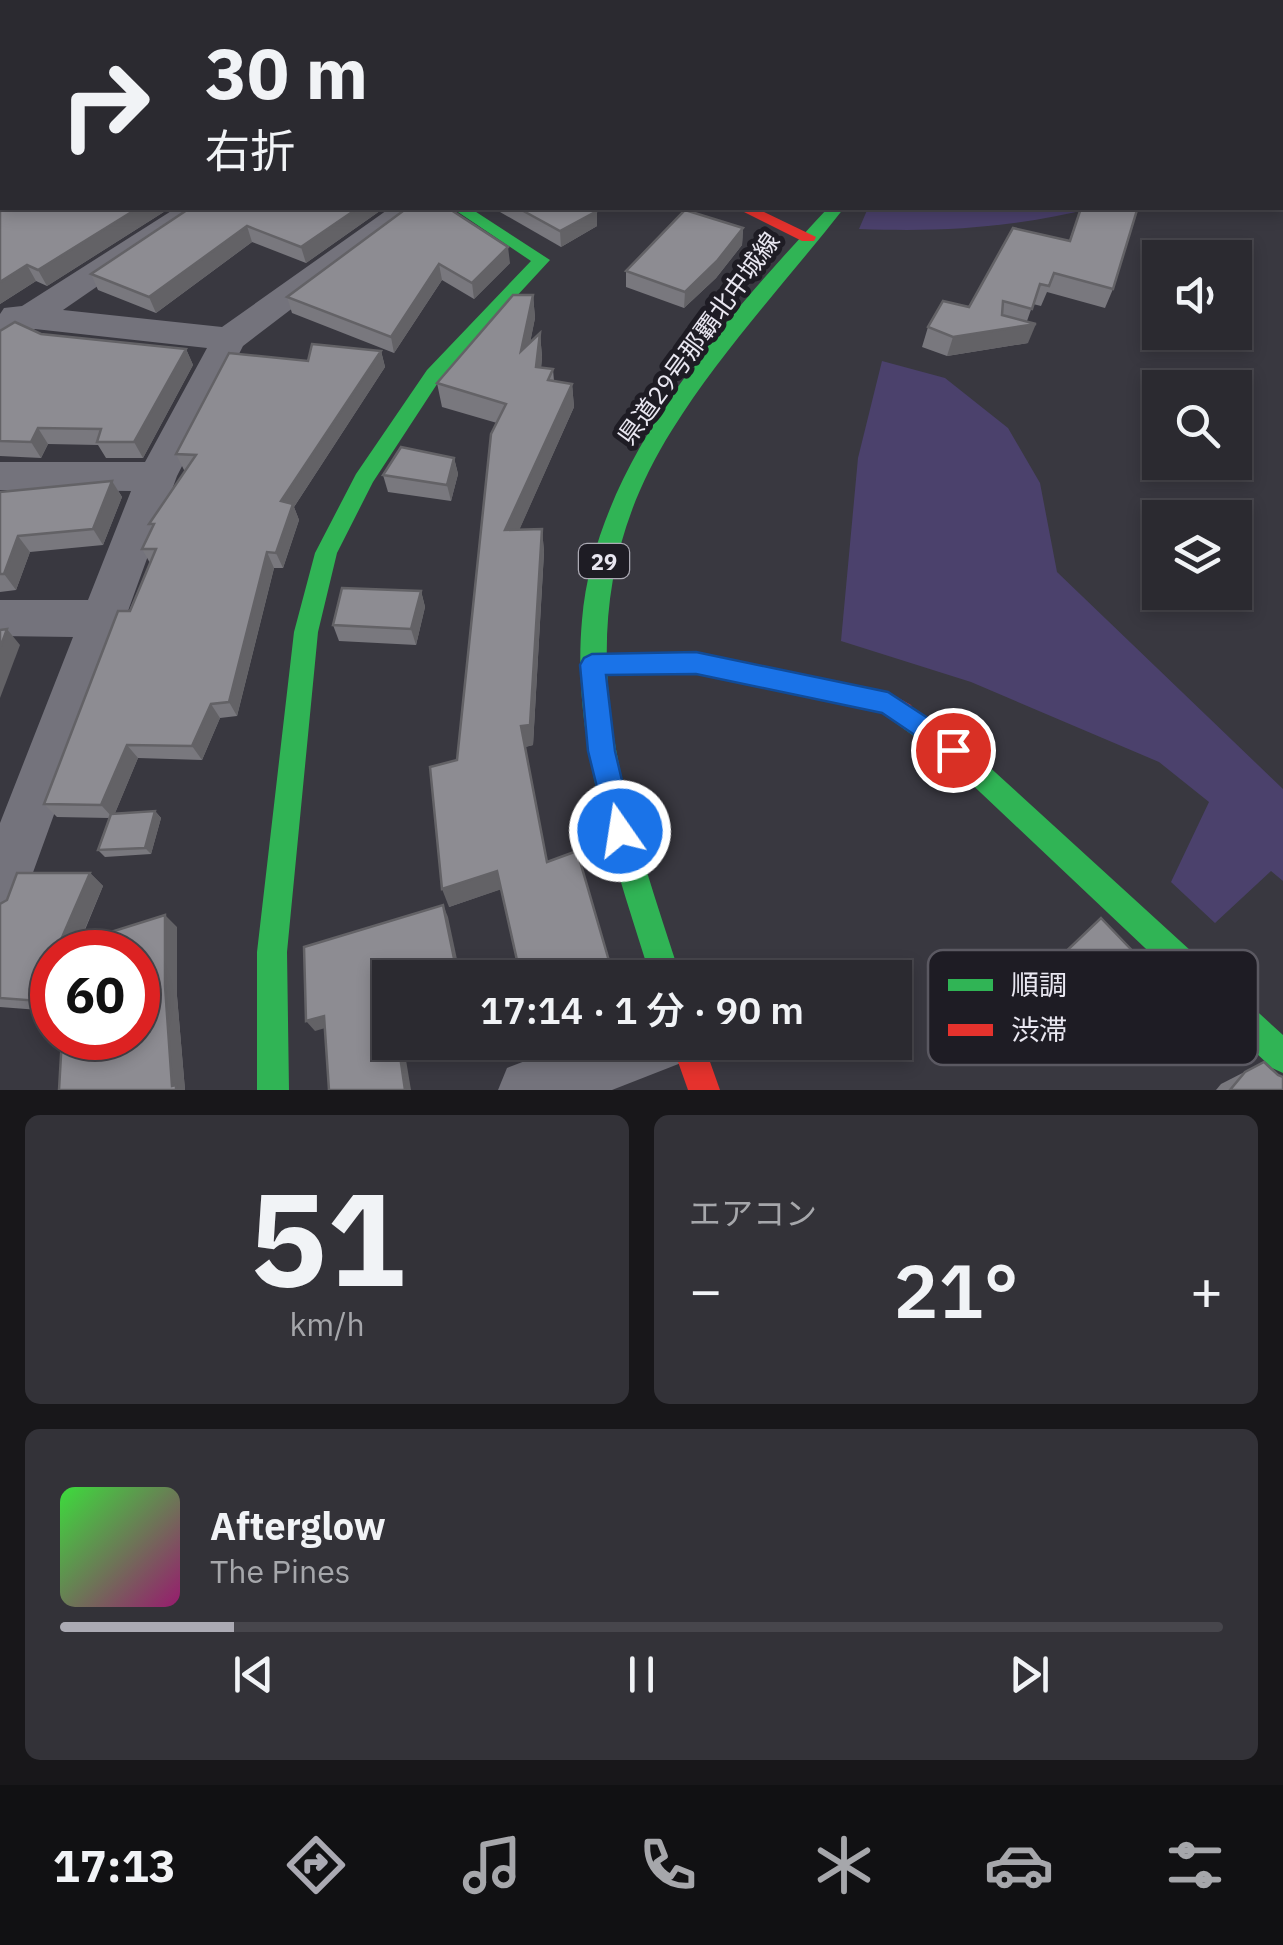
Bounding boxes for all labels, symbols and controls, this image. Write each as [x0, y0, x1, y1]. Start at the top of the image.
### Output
text: 30 m [205, 27, 368, 118]
icon: right [40, 40, 170, 170]
text: 右折 [205, 121, 295, 179]
street label: 県道29号那覇北中城線 [610, 225, 786, 451]
map controls [1142, 240, 1252, 610]
button: sound [1142, 240, 1252, 350]
button: search [1142, 370, 1252, 480]
button: layers [1142, 500, 1252, 610]
road number: 29 [579, 544, 629, 578]
pin [911, 708, 996, 793]
icon: arrive [926, 723, 981, 778]
position arrow [568, 779, 672, 883]
speed limit sign: 60 [30, 930, 160, 1060]
legend [928, 950, 1258, 1065]
text: 順調 [1011, 966, 1067, 1003]
text: 17:14 · 1 分 · 90 m [480, 985, 804, 1034]
text: 渋滞 [1011, 1011, 1067, 1048]
text: 51 [249, 1153, 405, 1322]
text: エアコン [689, 1192, 817, 1234]
text: 21° [893, 1241, 1019, 1339]
text: − [689, 1254, 722, 1325]
text: + [1190, 1254, 1223, 1325]
text: km/h [289, 1303, 365, 1345]
text: Afterglow [210, 1501, 386, 1550]
text: The Pines [210, 1550, 350, 1592]
icon: previous [226, 1647, 281, 1702]
icon: pause [614, 1647, 669, 1702]
icon: next [1002, 1647, 1057, 1702]
icon: directions [281, 1830, 351, 1900]
icon: music [457, 1830, 527, 1900]
icon: phone [633, 1830, 703, 1900]
icon: climate [809, 1830, 879, 1900]
icon: car [984, 1830, 1054, 1900]
icon: filters [1160, 1830, 1230, 1900]
text: 17:13 [53, 1836, 176, 1894]

